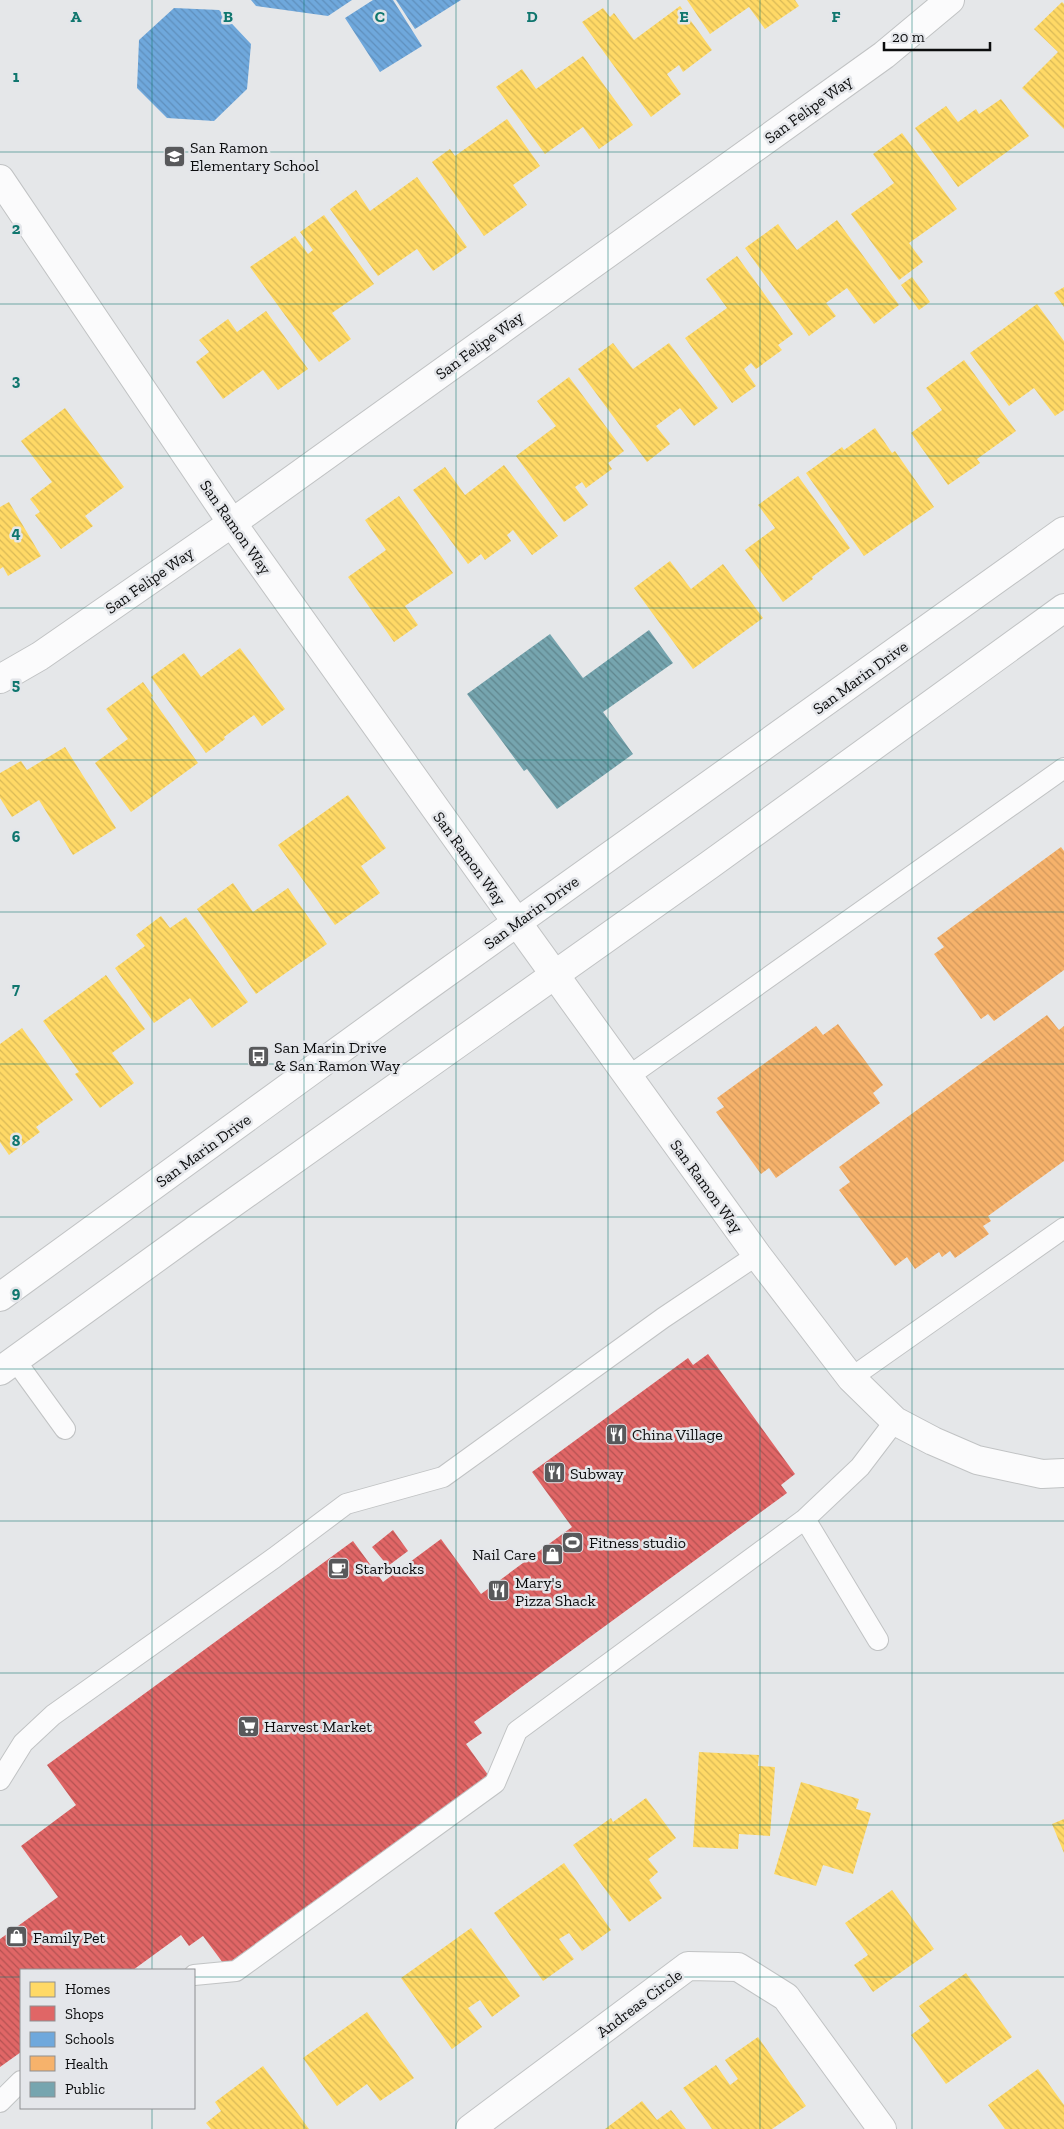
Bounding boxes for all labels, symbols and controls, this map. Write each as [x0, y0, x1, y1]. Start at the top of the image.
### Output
text: A [71, 7, 82, 26]
text: B [223, 7, 233, 26]
text: C [375, 7, 385, 26]
text: D [526, 7, 538, 26]
text: E [679, 7, 689, 26]
text: F [831, 7, 841, 26]
scale bar [884, 20, 990, 52]
text: 20 m [892, 28, 925, 46]
text: 1 [13, 67, 20, 86]
street label: San Felipe Way [761, 71, 856, 147]
place label: San Ramon Elementary School [190, 138, 319, 175]
school or university icon: San Ramon Elementary School [162, 144, 186, 168]
text: 2 [12, 219, 21, 238]
street label: San Felipe Way [432, 307, 527, 383]
text: 3 [12, 371, 21, 390]
street label: San Ramon Way [196, 476, 276, 579]
text: 4 [11, 523, 21, 542]
street label: San Felipe Way [102, 543, 198, 618]
street label: San Marin Drive [809, 637, 911, 718]
text: 5 [12, 675, 20, 694]
street label: San Ramon Way [429, 808, 510, 909]
text: 6 [12, 827, 21, 846]
street label: San Marin Drive [480, 872, 582, 953]
text: 7 [12, 979, 20, 998]
place label: San Marin Drive & San Ramon Way [274, 1038, 401, 1075]
bus stop icon: San Marin Drive & San Ramon Way [246, 1044, 270, 1068]
street label: San Marin Drive [152, 1110, 254, 1191]
text: 8 [12, 1131, 21, 1150]
street label: San Ramon Way [666, 1136, 747, 1237]
text: 9 [12, 1283, 21, 1302]
restaurant icon: China Village [604, 1422, 628, 1446]
place label: China Village [632, 1425, 723, 1444]
restaurant icon: Subway [542, 1461, 566, 1485]
place label: Subway [570, 1464, 625, 1483]
sports icon: Fitness studio [561, 1530, 585, 1554]
place label: Fitness studio [589, 1533, 686, 1552]
shop icon: Nail Care [540, 1542, 564, 1566]
place label: Nail Care [472, 1545, 536, 1564]
cafe icon: Starbucks [327, 1556, 351, 1580]
place label: Starbucks [355, 1559, 424, 1578]
place label: Mary's Pizza Shack [515, 1573, 596, 1610]
restaurant icon: Mary's Pizza Shack [487, 1579, 511, 1603]
supermarket icon: Harvest Market [236, 1714, 260, 1738]
place label: Harvest Market [264, 1717, 372, 1736]
shop icon: Family Pet [5, 1925, 29, 1949]
place label: Family Pet [33, 1928, 106, 1947]
street label: Andreas Circle [593, 1965, 686, 2042]
legend [20, 1969, 195, 2109]
text: Homes [65, 1980, 110, 1998]
text: Shops [65, 2005, 104, 2023]
text: Schools [65, 2030, 114, 2048]
text: Health [65, 2055, 109, 2073]
text: Public [65, 2080, 105, 2098]

